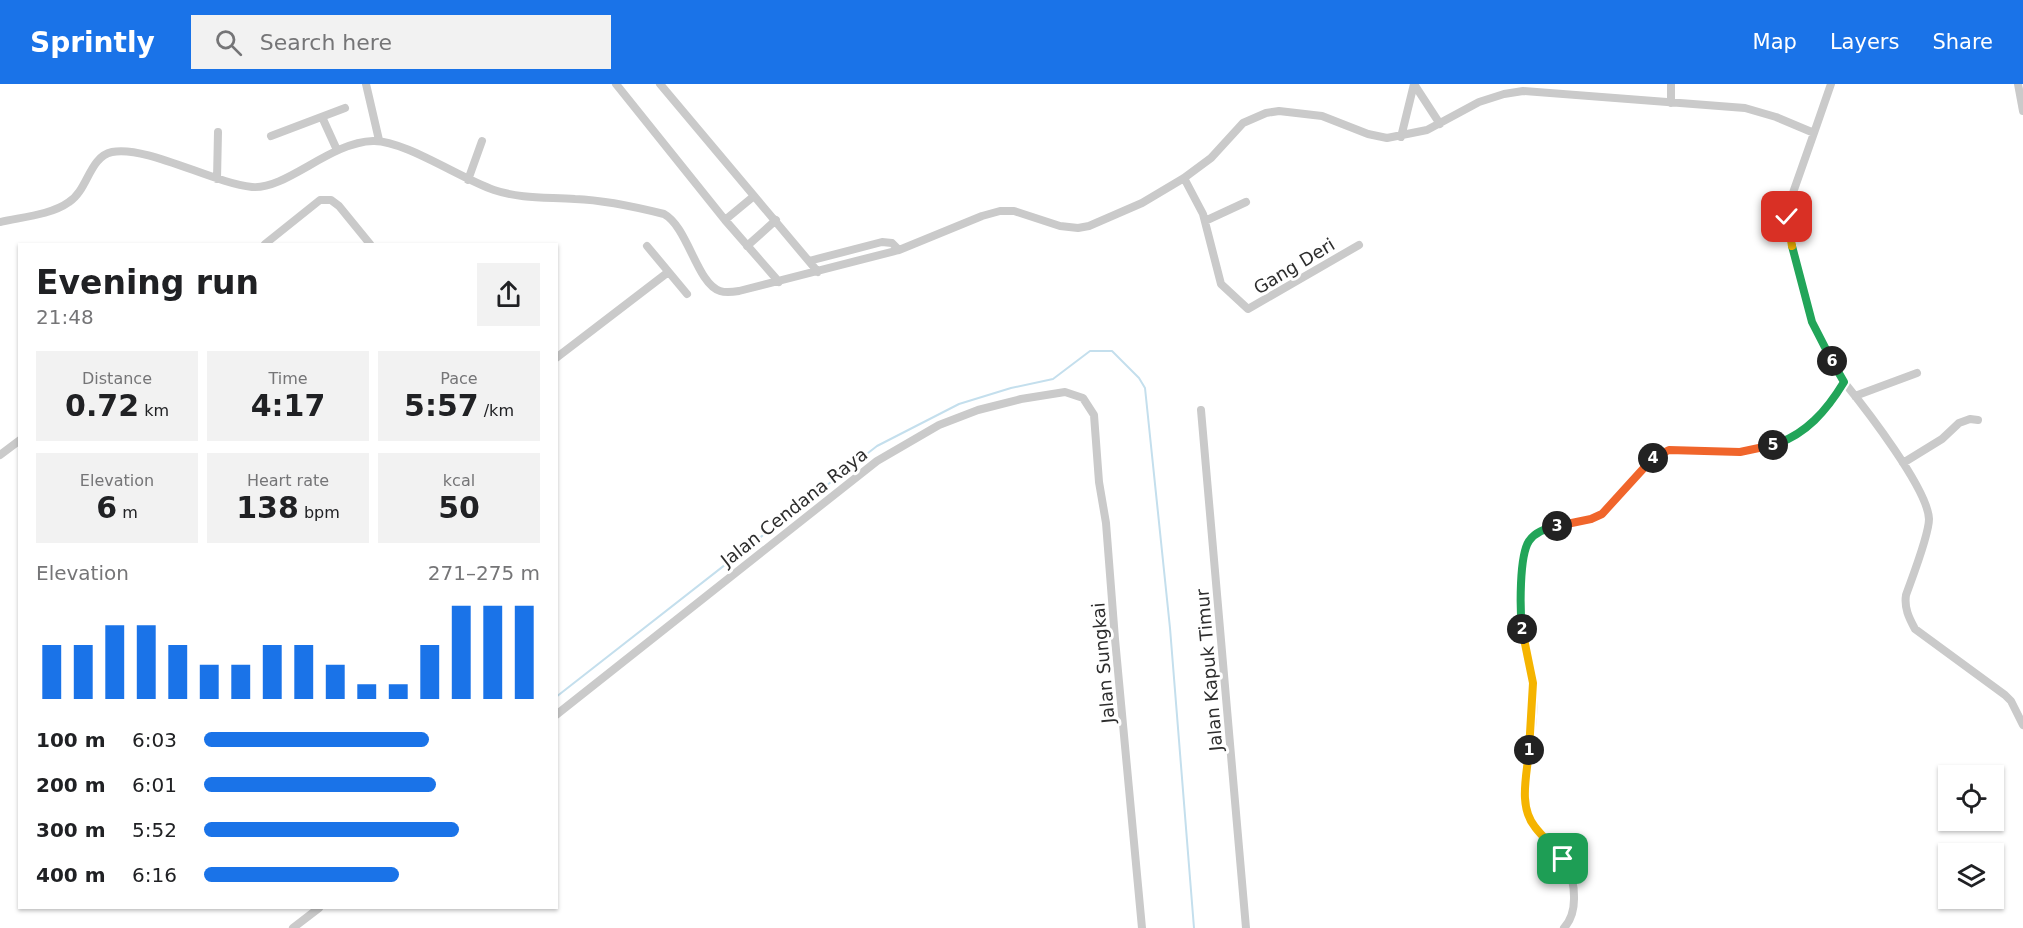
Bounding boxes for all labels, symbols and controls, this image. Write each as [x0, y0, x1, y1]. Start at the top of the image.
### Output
search box [191, 15, 611, 69]
text: Sprintly [30, 26, 155, 59]
icon: search [212, 26, 245, 59]
text: Search here [260, 30, 392, 55]
text: Map [1753, 30, 1797, 54]
text: Layers [1830, 30, 1899, 54]
text: Share [1932, 30, 1993, 54]
pin [1761, 191, 1812, 242]
icon: check [1770, 200, 1803, 233]
street label: Gang Deri [1250, 234, 1338, 298]
text: Evening run [36, 263, 259, 302]
button: share [477, 263, 540, 326]
text: 21:48 [36, 305, 94, 329]
pin: 6 [1817, 346, 1847, 376]
text: 6 [1826, 351, 1838, 370]
text: Distance [82, 369, 152, 388]
text: Time [268, 369, 308, 388]
text: Pace [440, 369, 478, 388]
text: 0.72 [65, 388, 139, 423]
text: 4:17 [251, 388, 325, 423]
text: 5:57 [404, 388, 479, 423]
text: km [139, 401, 169, 420]
text: /km [479, 401, 514, 420]
pin: 5 [1758, 430, 1788, 460]
text: 5 [1767, 435, 1779, 454]
street label: Jalan Cendana Raya [716, 443, 871, 571]
pin: 4 [1638, 443, 1668, 473]
text: 4 [1647, 448, 1659, 467]
text: Elevation [80, 471, 154, 490]
text: Heart rate [247, 471, 329, 490]
text: kcal [443, 471, 475, 490]
text: 6 [96, 490, 117, 525]
text: 138 [236, 490, 299, 525]
text: 50 [438, 490, 480, 525]
text: m [117, 503, 138, 522]
text: bpm [299, 503, 340, 522]
pin: 3 [1542, 511, 1572, 541]
text: 3 [1551, 516, 1563, 535]
text: Elevation [36, 561, 129, 585]
text: 271–275 m [428, 561, 540, 585]
street label: Jalan Kapuk Timur [1191, 587, 1227, 753]
street label: Jalan Sungkai [1087, 602, 1119, 725]
pin: 2 [1507, 614, 1537, 644]
text: 2 [1516, 619, 1528, 638]
text: 100 m [36, 728, 106, 752]
text: 6:03 [132, 728, 177, 752]
pin: 1 [1514, 735, 1544, 765]
text: 1 [1523, 740, 1535, 759]
map controls [1938, 765, 2004, 909]
button: locate [1938, 765, 2004, 831]
text: 200 m [36, 773, 106, 797]
text: 6:01 [132, 773, 177, 797]
text: 300 m [36, 818, 106, 842]
text: 5:52 [132, 818, 177, 842]
pin [1537, 833, 1588, 884]
icon: arrive [1546, 842, 1579, 875]
button: layers [1938, 843, 2004, 909]
text: 400 m [36, 863, 106, 887]
text: 6:16 [132, 863, 177, 887]

